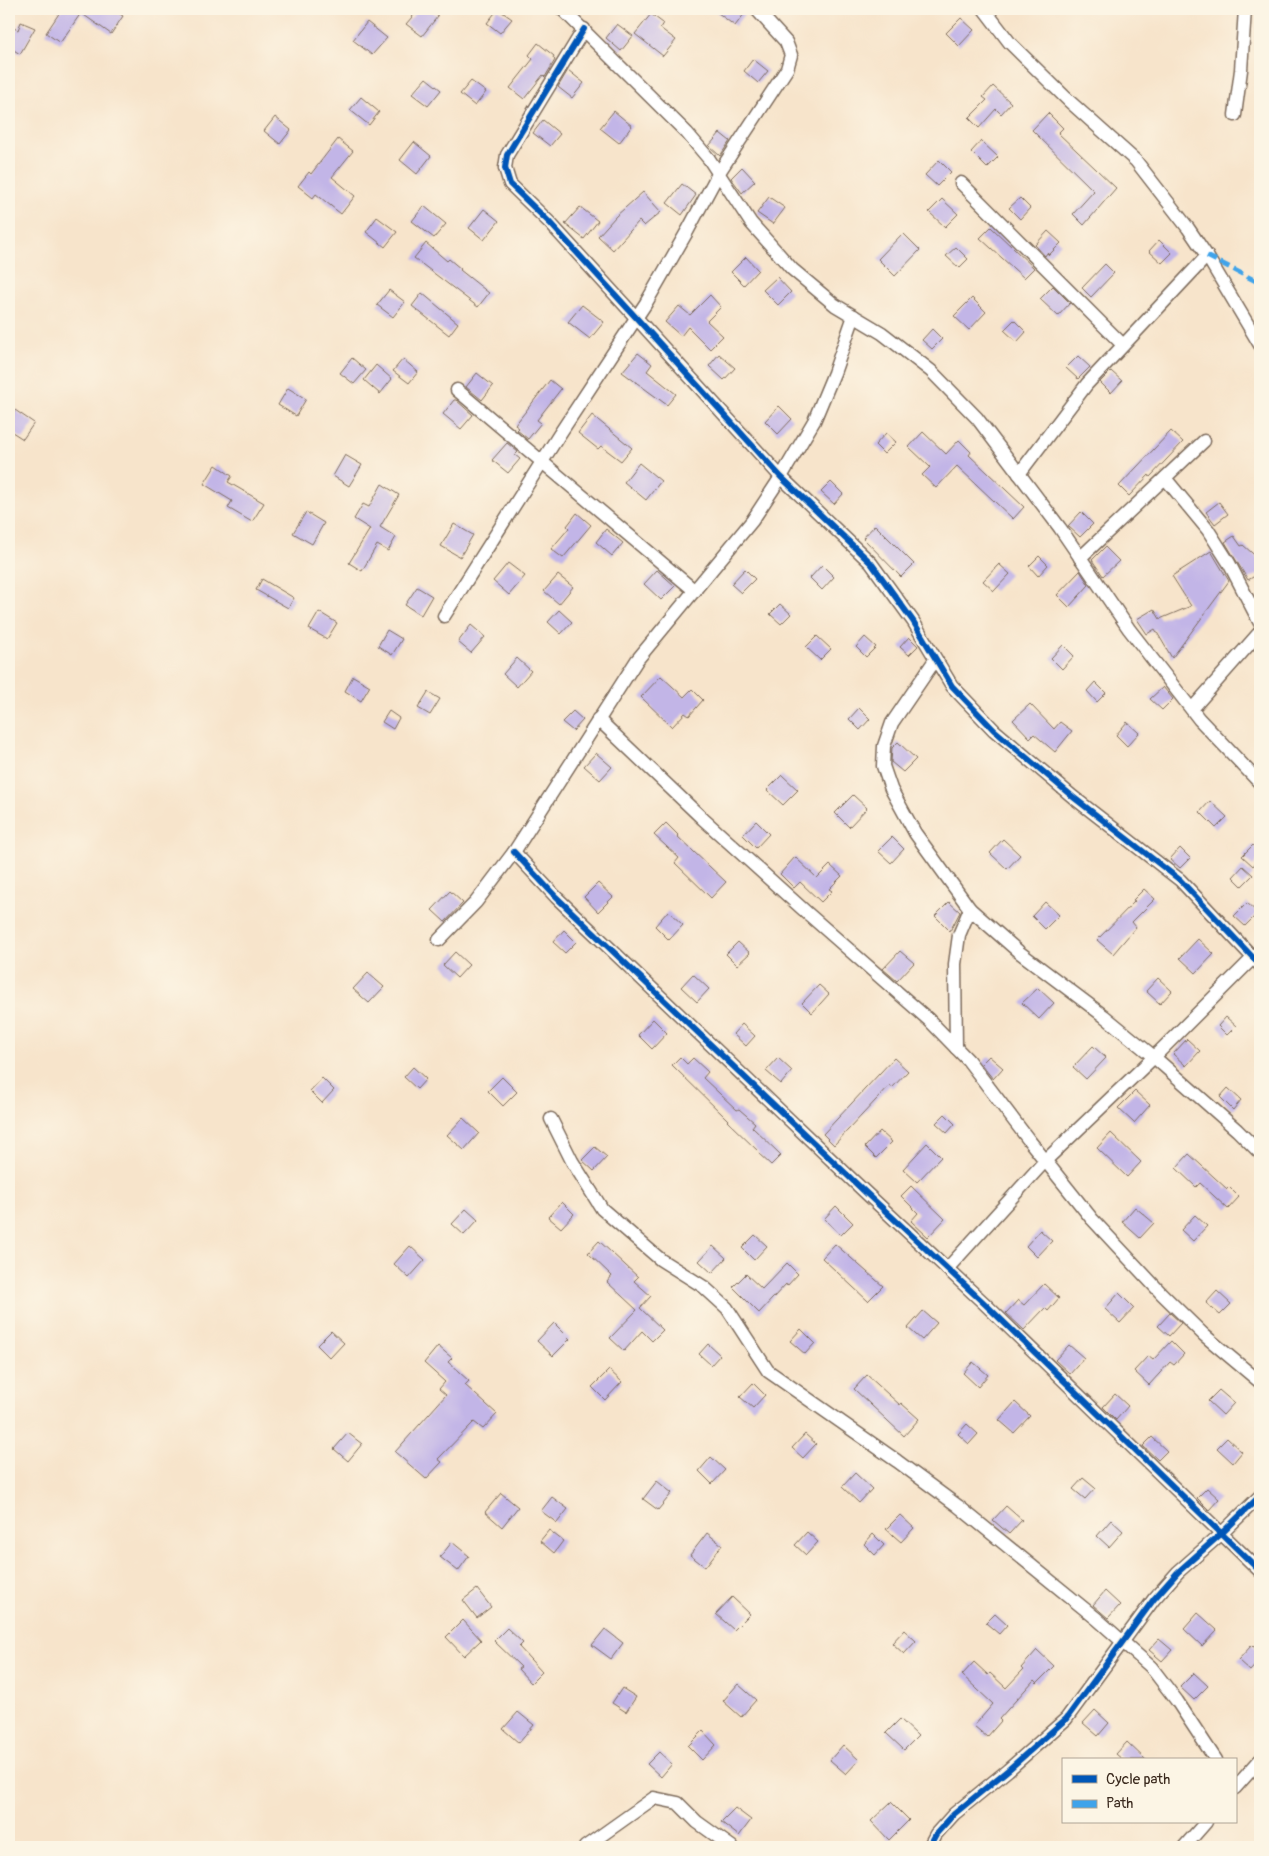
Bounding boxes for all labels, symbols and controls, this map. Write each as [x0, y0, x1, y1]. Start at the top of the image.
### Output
legend [1062, 1758, 1236, 1824]
text: Cycle path [1106, 1770, 1170, 1789]
text: Path [1106, 1794, 1133, 1813]

